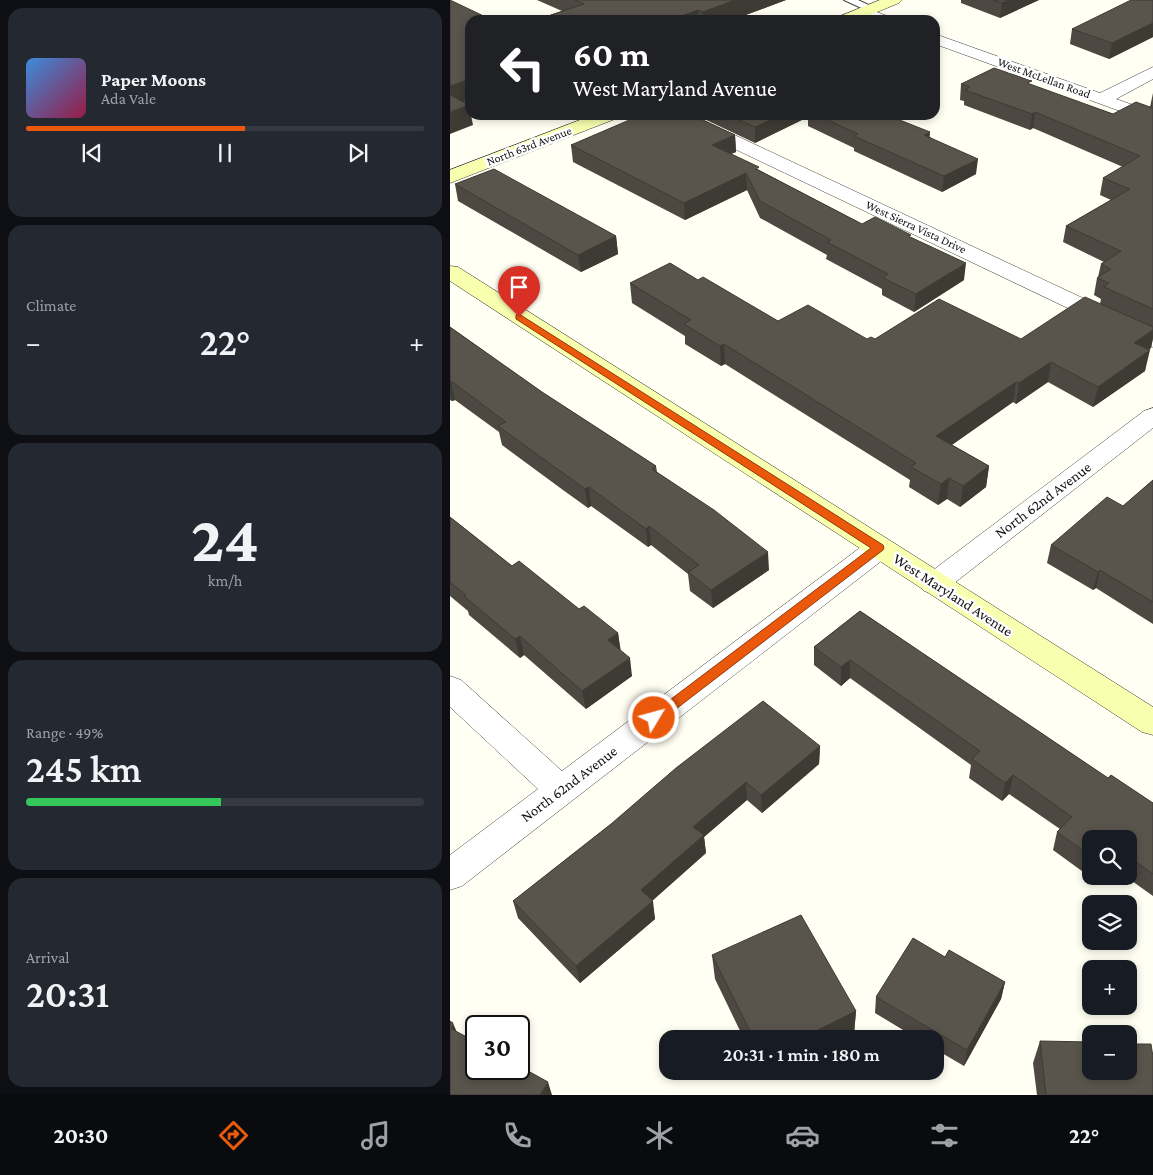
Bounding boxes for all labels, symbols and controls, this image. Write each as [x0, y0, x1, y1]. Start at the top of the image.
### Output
icon: left [490, 35, 555, 100]
text: 60 m [573, 35, 650, 74]
street label: West McLellan Road [996, 55, 1093, 102]
text: Paper Moons [101, 69, 206, 90]
text: West Maryland Avenue [573, 76, 777, 101]
text: Ada Vale [101, 90, 156, 107]
street label: North 63rd Avenue [484, 123, 574, 169]
icon: previous [78, 139, 106, 167]
icon: pause [211, 139, 239, 167]
icon: next [344, 139, 372, 167]
street label: West Sierra Vista Drive [864, 198, 968, 256]
pin [498, 266, 540, 317]
icon: arrive [505, 273, 533, 301]
text: Climate [26, 297, 76, 314]
text: 22° [200, 321, 250, 363]
text: − [26, 327, 41, 358]
text: + [409, 327, 424, 358]
street label: North 62nd Avenue [992, 459, 1094, 541]
text: 24 [191, 503, 259, 575]
street label: West Maryland Avenue [890, 550, 1016, 641]
text: km/h [208, 572, 242, 589]
position arrow [627, 691, 679, 743]
text: Range · 49% [26, 724, 103, 741]
street label: North 62nd Avenue [518, 743, 620, 825]
text: 245 km [26, 748, 142, 790]
map controls [1082, 830, 1137, 1080]
button: search [1082, 830, 1137, 885]
button: layers [1082, 895, 1137, 950]
text: Arrival [26, 949, 70, 966]
button: + [1082, 960, 1137, 1015]
text: 20:31 [26, 973, 109, 1015]
speed limit sign: 30 [465, 1015, 530, 1080]
button: − [1082, 1025, 1137, 1080]
text: 20:31 · 1 min · 180 m [723, 1044, 880, 1065]
icon: directions [216, 1118, 251, 1153]
icon: music [358, 1118, 393, 1153]
icon: phone [500, 1118, 535, 1153]
icon: climate [642, 1118, 677, 1153]
icon: car [785, 1118, 820, 1153]
icon: filters [927, 1118, 962, 1153]
text: 20:30 [54, 1123, 108, 1148]
text: 22° [1069, 1123, 1099, 1148]

